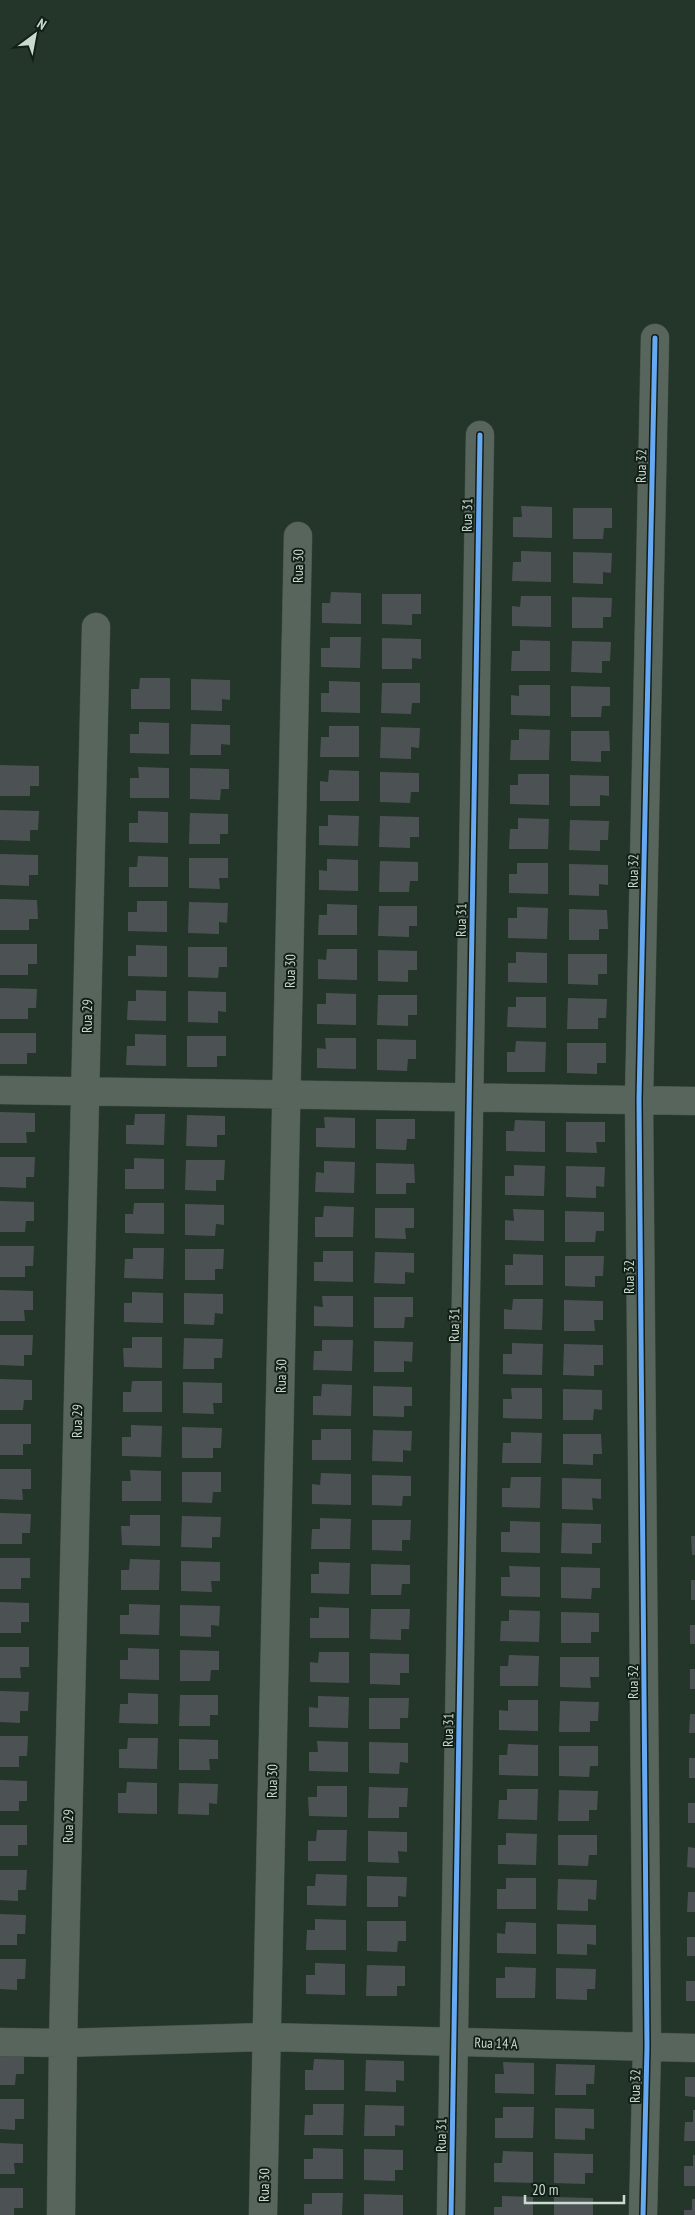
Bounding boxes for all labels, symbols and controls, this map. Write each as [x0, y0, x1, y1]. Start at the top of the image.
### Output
north arrow [10, 10, 60, 60]
text: N [34, 14, 50, 34]
street label: Rua 32 [632, 449, 650, 483]
street label: Rua 31 [458, 498, 476, 532]
street label: Rua 30 [289, 549, 307, 583]
street label: Rua 32 [624, 854, 642, 888]
street label: Rua 31 [452, 903, 470, 937]
street label: Rua 30 [281, 954, 299, 988]
street label: Rua 29 [78, 999, 96, 1033]
street label: Rua 32 [620, 1260, 638, 1294]
street label: Rua 31 [445, 1308, 463, 1342]
street label: Rua 30 [272, 1359, 290, 1393]
street label: Rua 29 [68, 1404, 86, 1438]
street label: Rua 32 [624, 1665, 642, 1699]
street label: Rua 31 [439, 1713, 457, 1747]
street label: Rua 30 [263, 1764, 281, 1798]
street label: Rua 29 [59, 1809, 77, 1843]
street label: Rua 14 A [474, 2033, 518, 2053]
street label: Rua 32 [626, 2069, 644, 2103]
street label: Rua 31 [432, 2118, 450, 2152]
street label: Rua 30 [255, 2168, 273, 2202]
scale bar [525, 2172, 624, 2204]
text: 20 m [532, 2180, 558, 2199]

